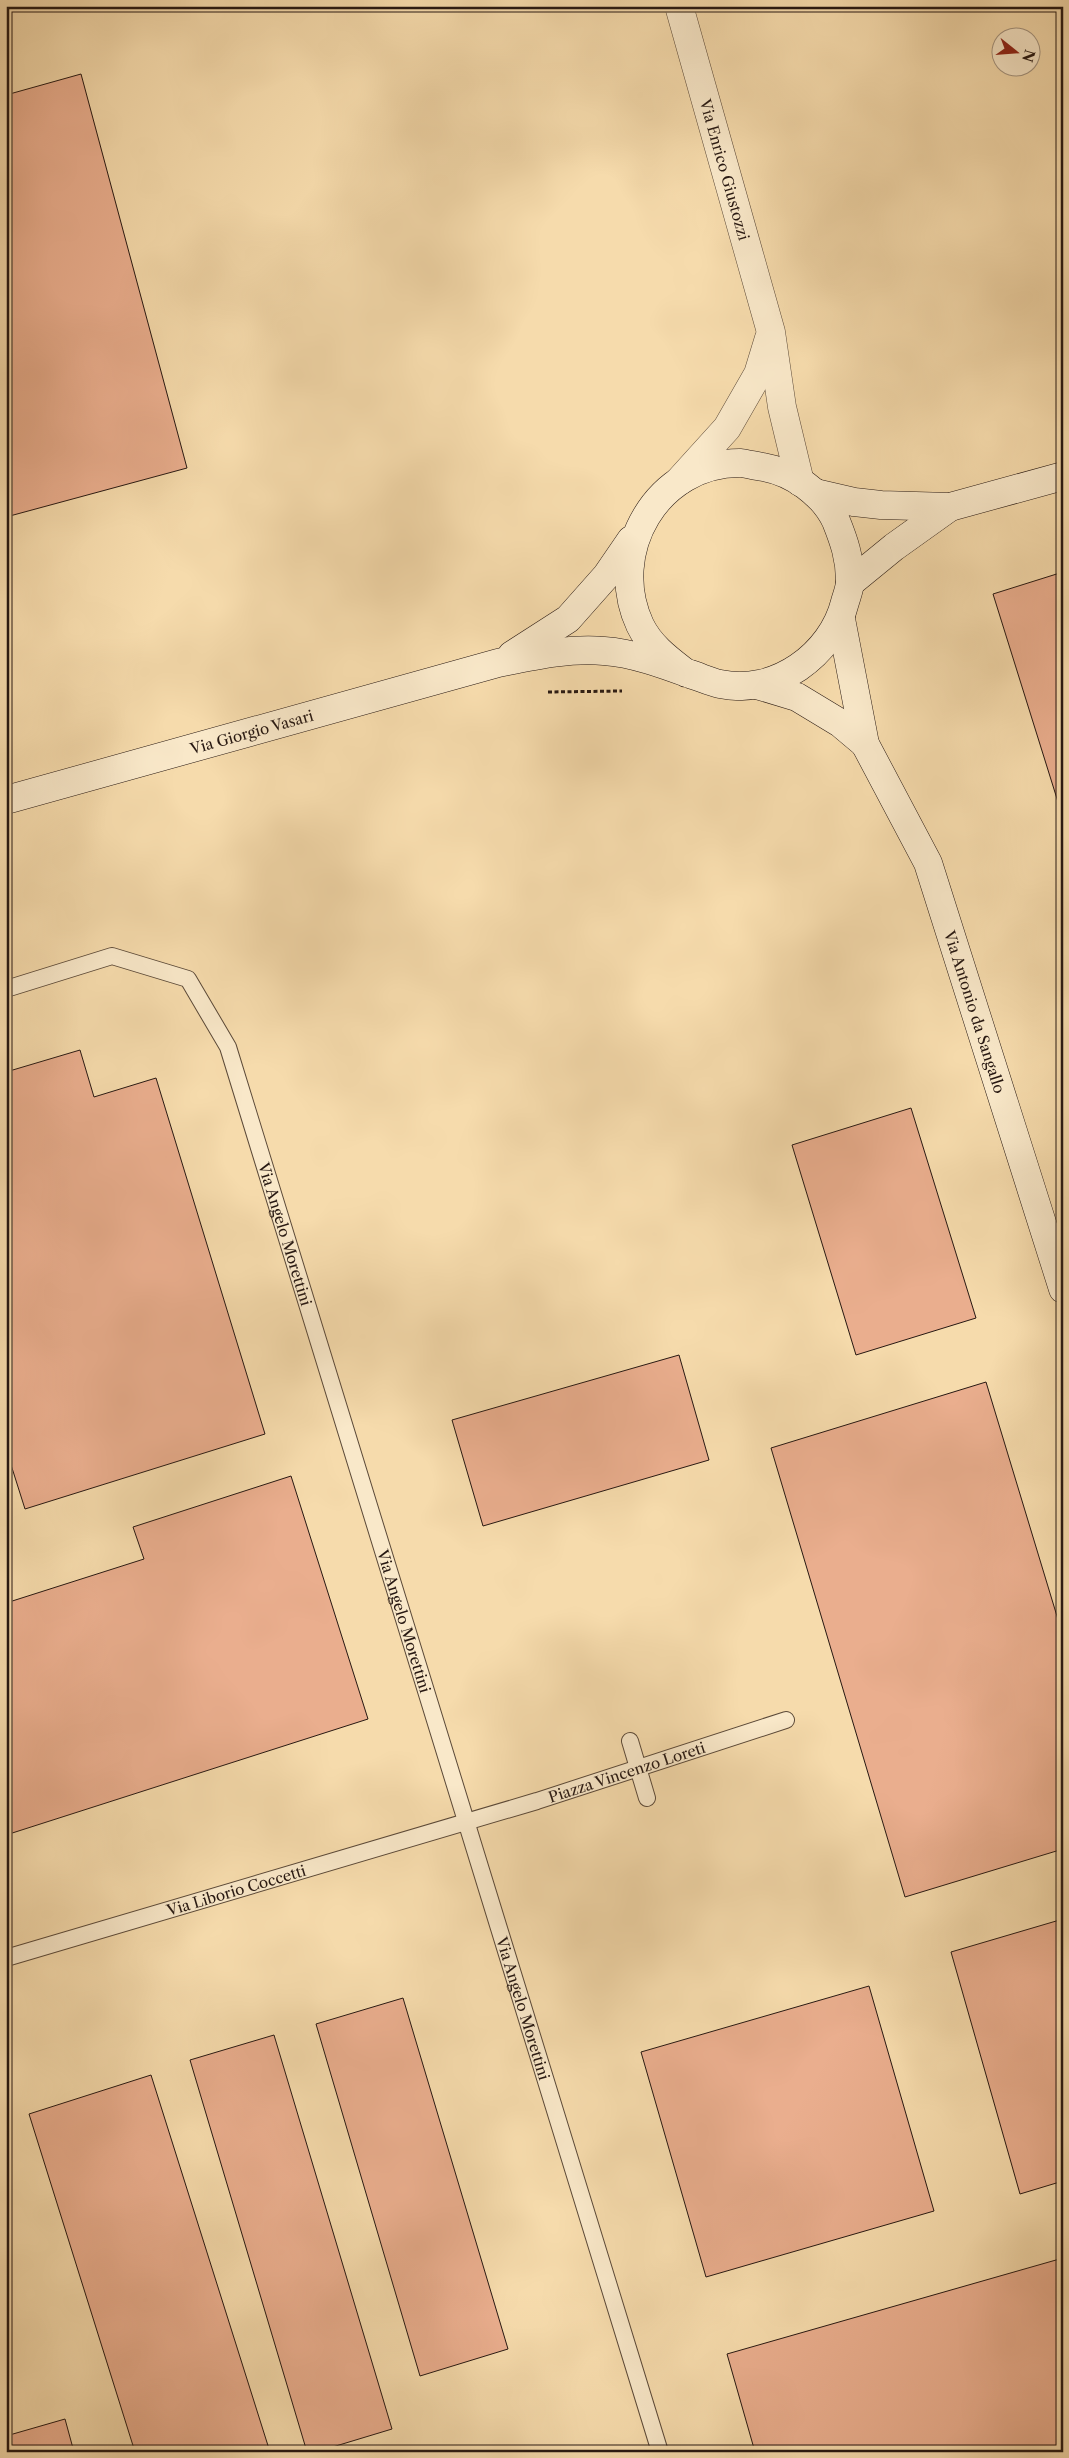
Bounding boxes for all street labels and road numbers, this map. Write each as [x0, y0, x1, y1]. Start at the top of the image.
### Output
street label: Via Enrico Giustozzi [696, 96, 754, 243]
street label: Via Giorgio Vasari [187, 705, 316, 758]
street label: Via Antonio da Sangallo [940, 927, 1010, 1096]
street label: Via Angelo Morettini [254, 1159, 317, 1308]
street label: Via Angelo Morettini [373, 1546, 436, 1695]
street label: Piazza Vincenzo Loreti [546, 1737, 708, 1806]
street label: Via Liborio Coccetti [163, 1860, 308, 1920]
street label: Via Angelo Morettini [492, 1933, 555, 2083]

